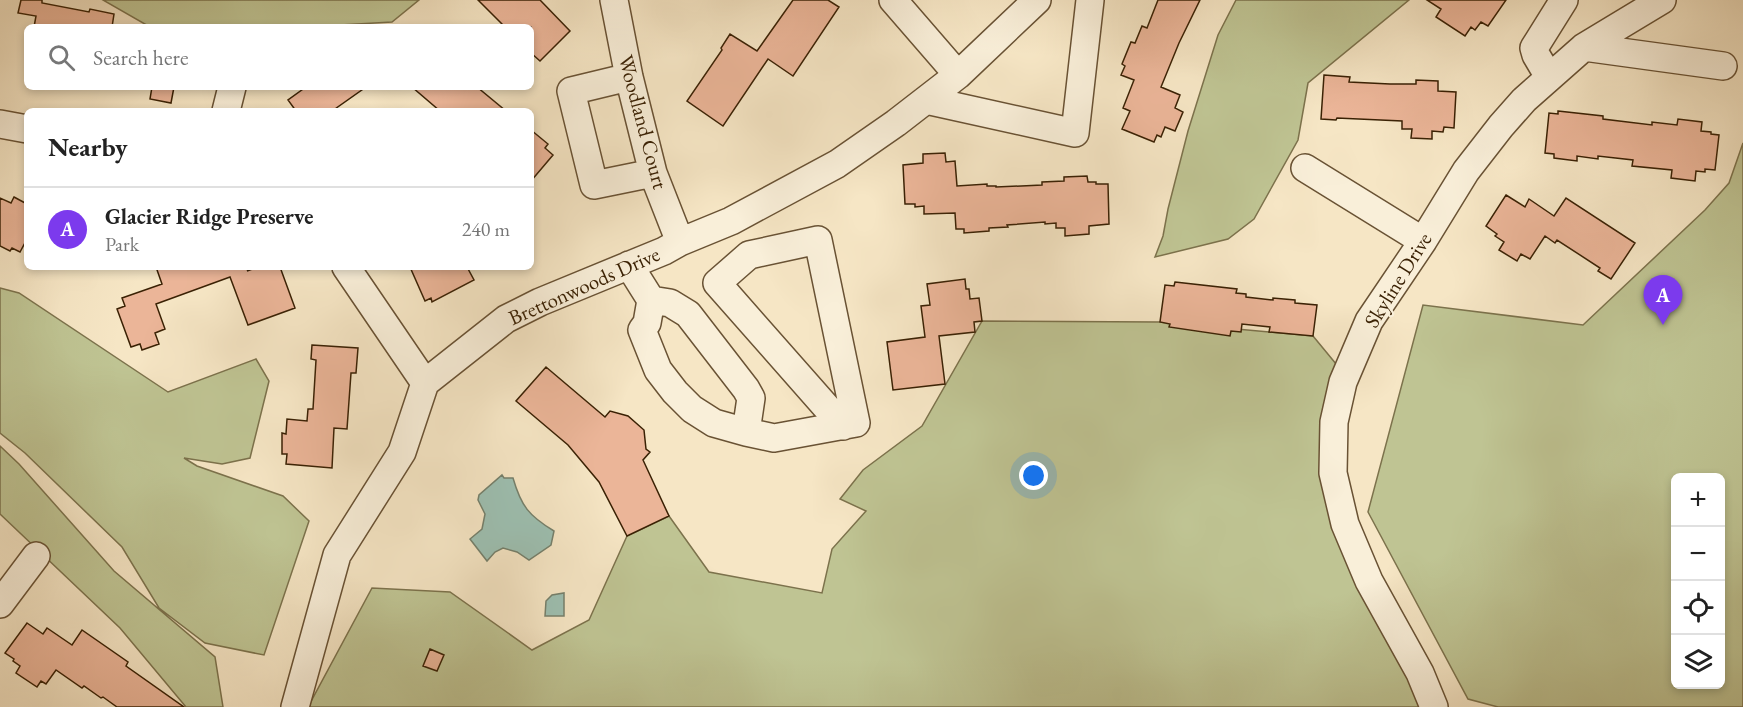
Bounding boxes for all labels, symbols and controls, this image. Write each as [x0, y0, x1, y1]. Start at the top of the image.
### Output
search box [24, 24, 534, 90]
icon: search [45, 41, 78, 74]
text: Search here [93, 43, 188, 72]
street label: Woodland Court [613, 52, 674, 192]
text: Nearby [48, 130, 128, 164]
text: Glacier Ridge Preserve [105, 202, 313, 231]
text: A [60, 216, 75, 242]
text: 240 m [462, 216, 510, 242]
street label: Skyline Drive [1358, 227, 1437, 332]
text: Park [105, 231, 139, 257]
street label: Brettonwoods Drive [504, 240, 664, 331]
pin: A [1644, 276, 1682, 325]
your location [1019, 461, 1048, 490]
map controls [1671, 473, 1725, 689]
button: + [1671, 473, 1725, 527]
button: − [1671, 527, 1725, 581]
button: locate [1671, 581, 1725, 635]
button: layers [1671, 635, 1725, 689]

